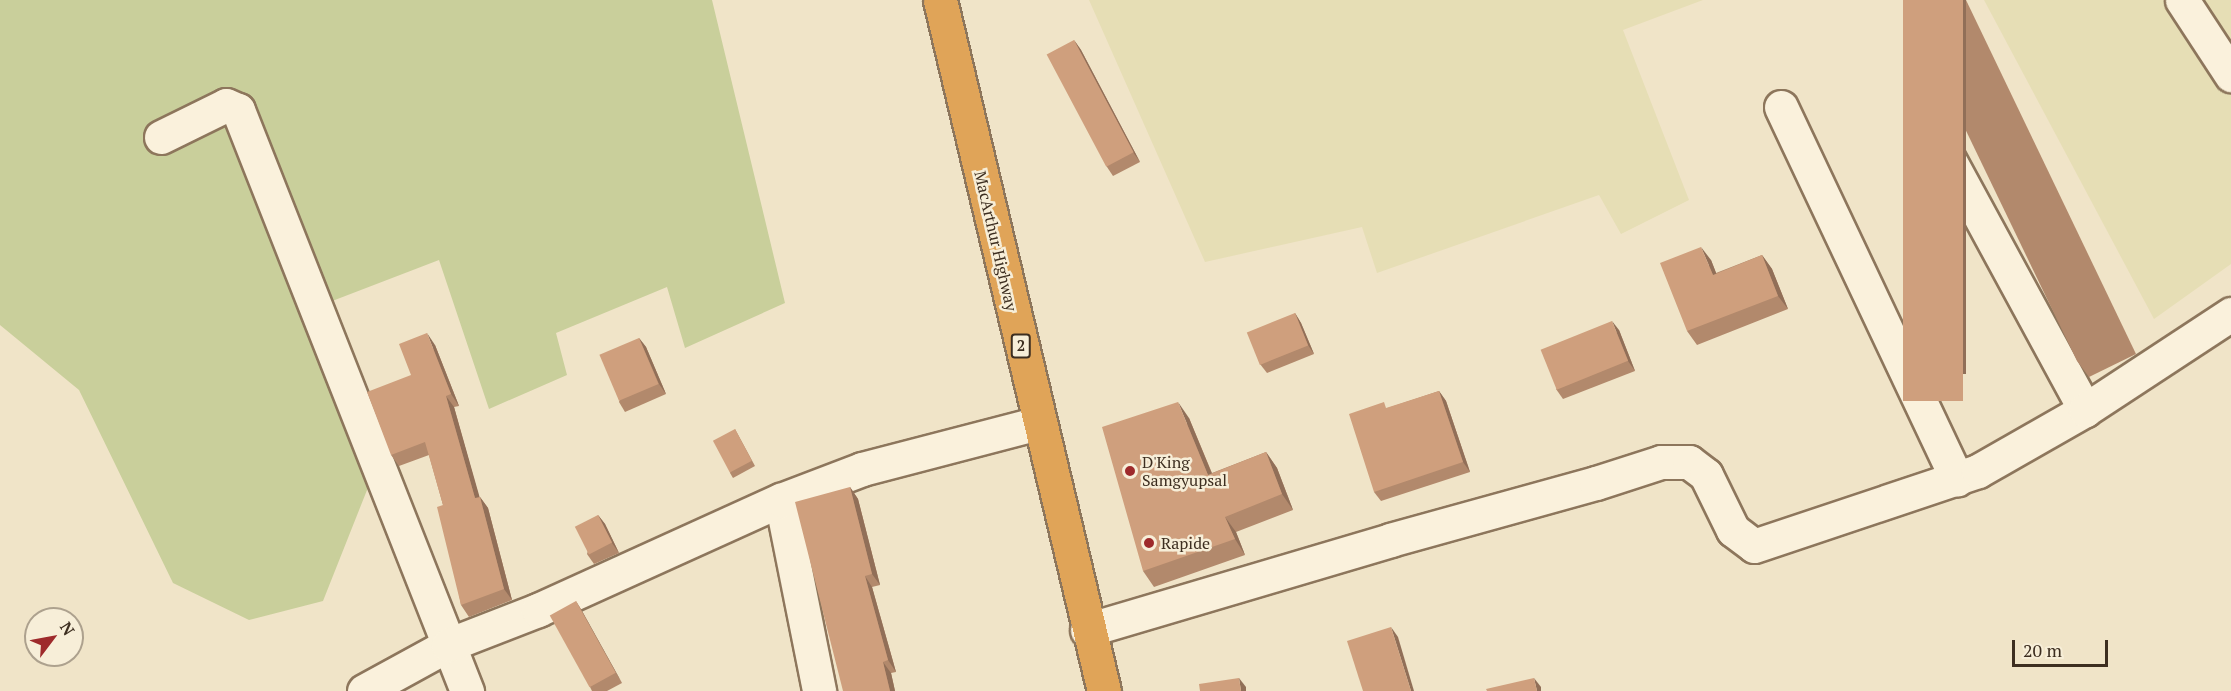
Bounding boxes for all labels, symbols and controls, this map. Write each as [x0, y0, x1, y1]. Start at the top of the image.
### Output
street label: MacArthur Highway [971, 169, 1021, 313]
road number: 2 [1010, 334, 1032, 358]
place label: D'King Samgyupsal [1142, 452, 1227, 490]
marker: D'King Samgyupsal [1123, 464, 1137, 478]
place label: Rapide [1161, 533, 1210, 553]
marker: Rapide [1142, 536, 1156, 550]
north arrow [24, 607, 84, 667]
text: N [55, 618, 80, 639]
scale bar [2015, 628, 2111, 666]
text: 20 m [2023, 638, 2062, 662]

